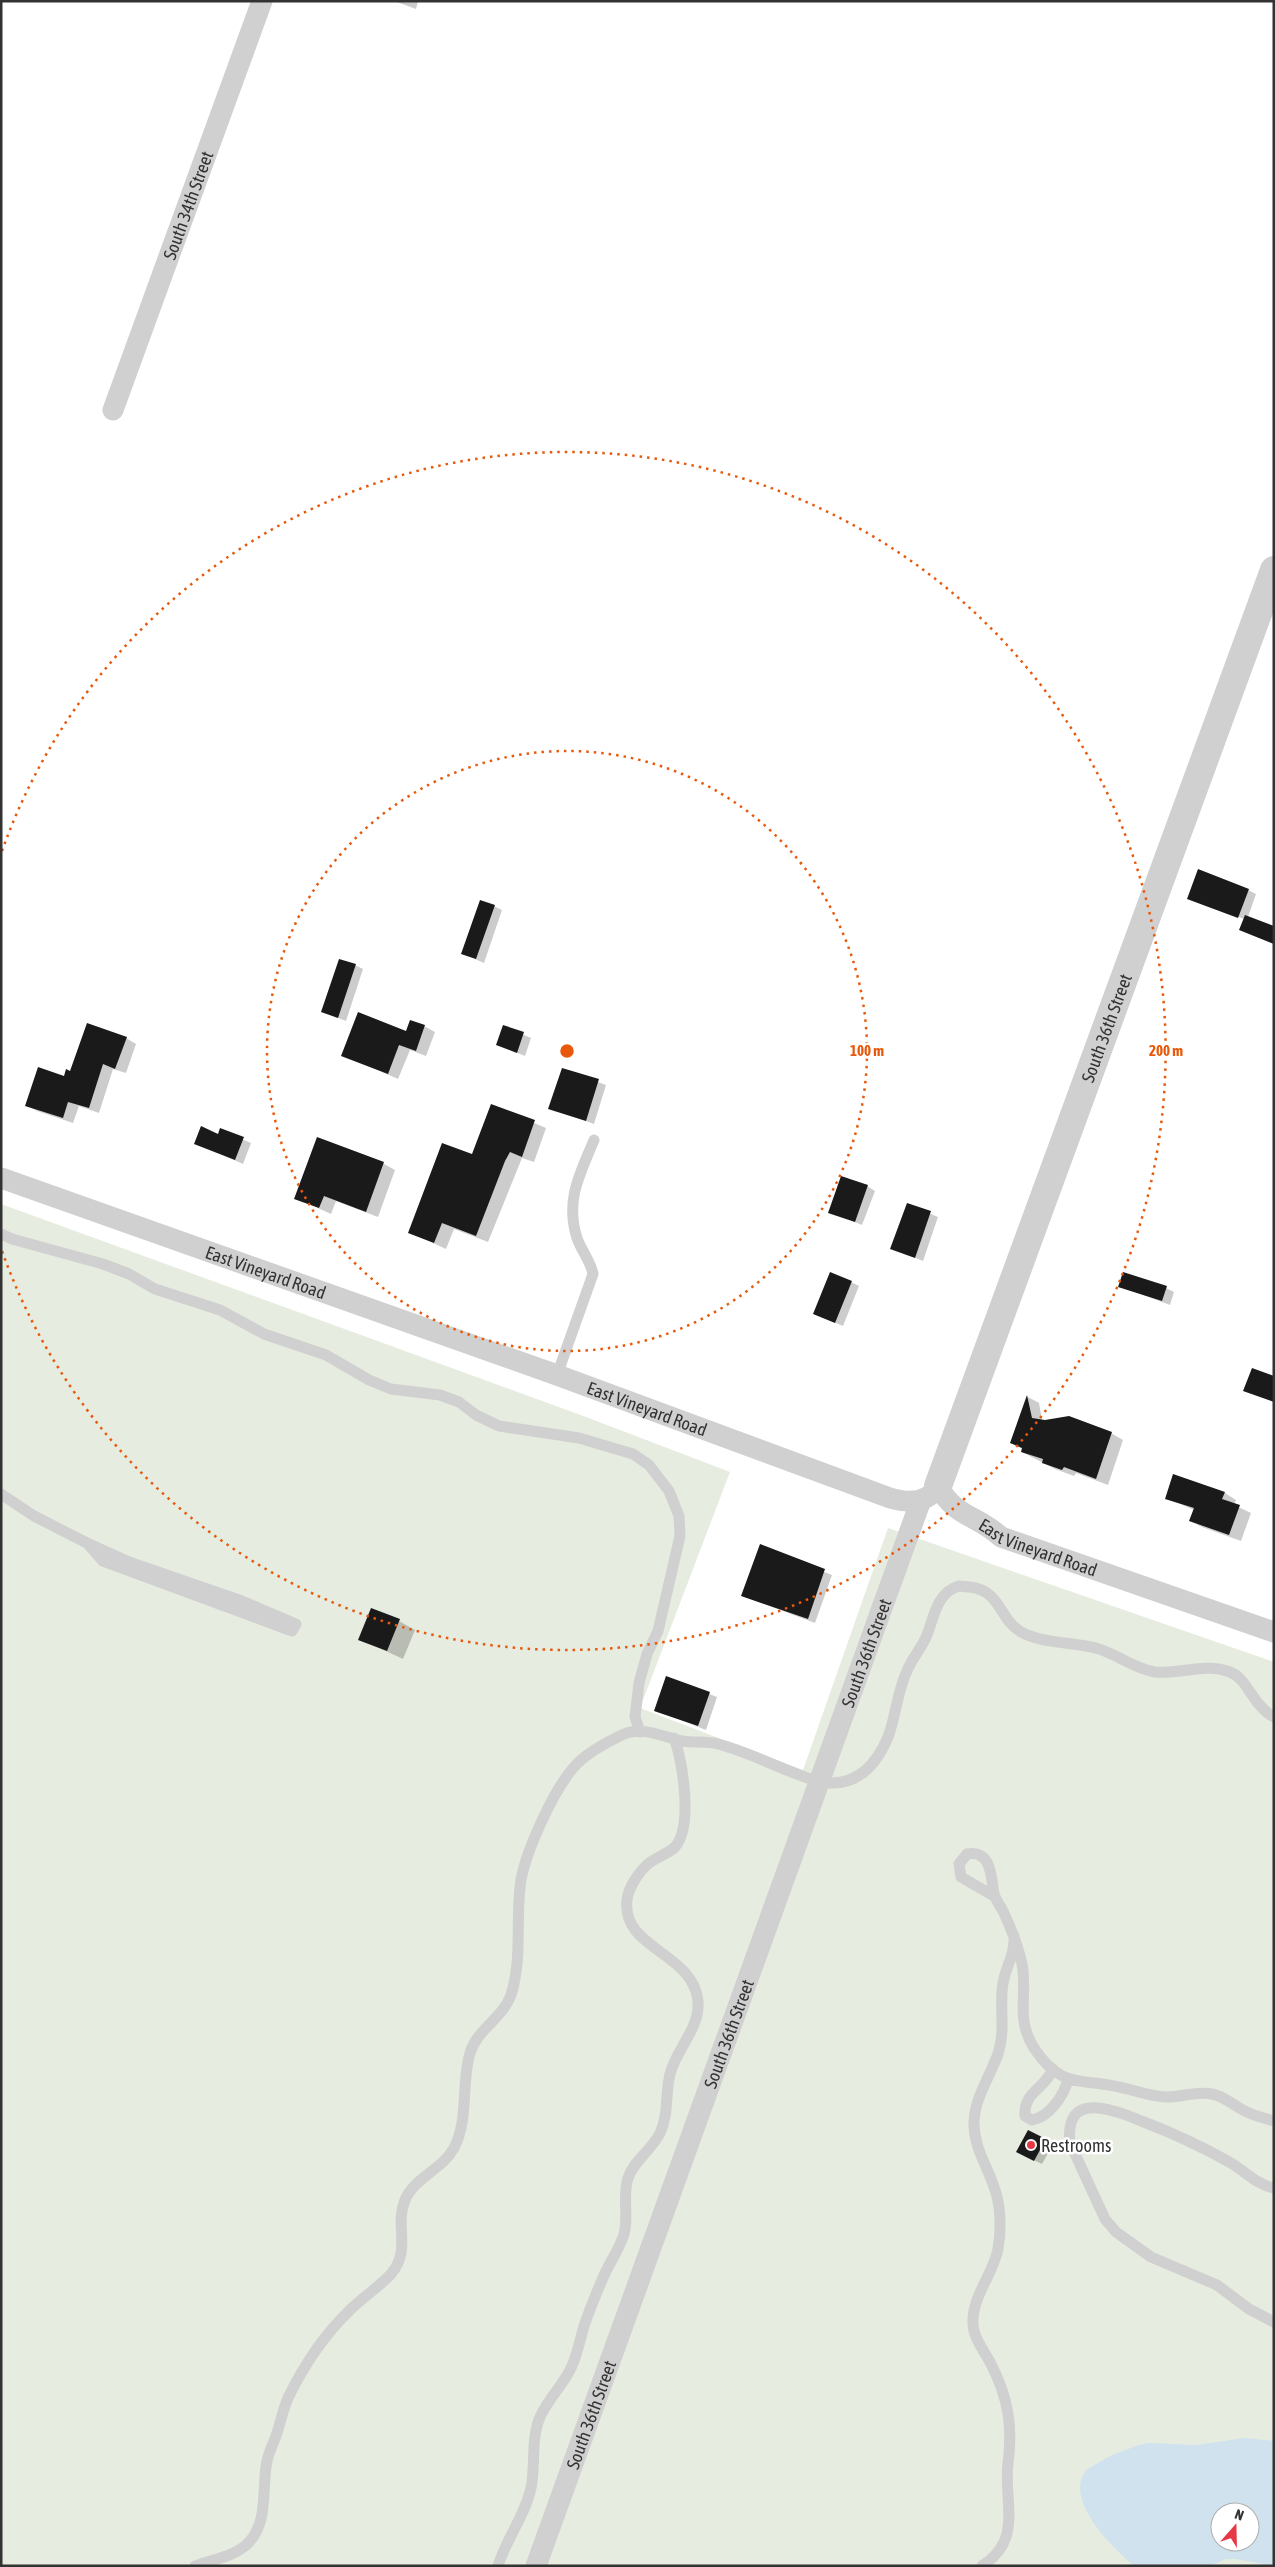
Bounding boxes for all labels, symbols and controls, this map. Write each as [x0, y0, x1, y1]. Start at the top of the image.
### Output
street label: South 34th Street [158, 148, 217, 262]
street label: South 36th Street [1077, 971, 1136, 1085]
centre of rings [558, 1042, 576, 1060]
text: 100 m [850, 1042, 884, 1059]
text: 200 m [1149, 1042, 1183, 1059]
street label: East Vineyard Road [203, 1241, 329, 1303]
street label: East Vineyard Road [584, 1377, 710, 1440]
street label: East Vineyard Road [975, 1514, 1100, 1580]
street label: South 36th Street [837, 1596, 895, 1710]
street label: South 36th Street [699, 1976, 757, 2091]
place label: Restrooms [1041, 2135, 1111, 2156]
marker: Restrooms [1025, 2139, 1037, 2151]
street label: South 36th Street [561, 2357, 620, 2472]
north arrow [1210, 2502, 1260, 2552]
text: N [1233, 2506, 1246, 2524]

